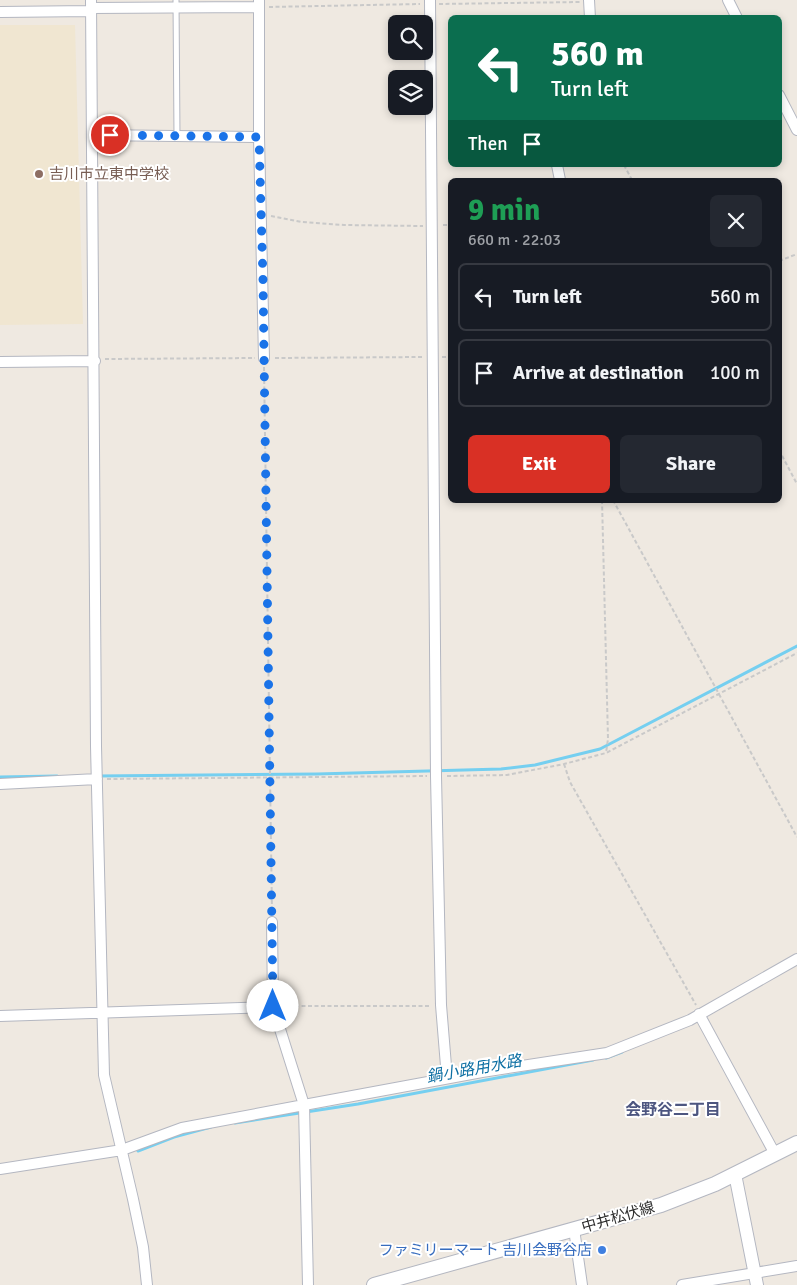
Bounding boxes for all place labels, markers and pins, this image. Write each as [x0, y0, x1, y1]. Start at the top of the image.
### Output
pin [89, 114, 131, 156]
place label: 吉川市立東中学校 [49, 165, 169, 183]
marker: 吉川市立東中学校 [33, 168, 45, 180]
place label: ファミリーマート 吉川会野谷店 [379, 1241, 592, 1259]
marker: ファミリーマート 吉川会野谷店 [596, 1244, 608, 1256]

